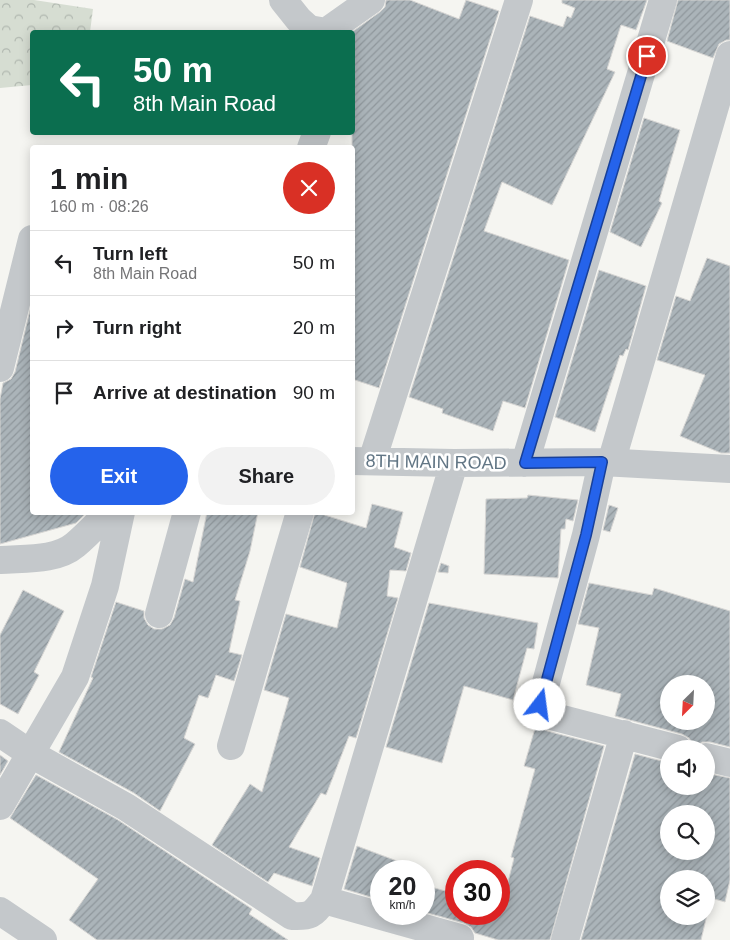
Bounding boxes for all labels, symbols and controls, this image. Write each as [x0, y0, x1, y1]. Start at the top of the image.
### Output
pin [626, 35, 668, 77]
icon: arrive [633, 42, 661, 70]
icon: left [50, 50, 115, 115]
text: 50 m [133, 50, 213, 89]
text: 8th Main Road [133, 91, 276, 116]
text: 1 min [50, 162, 128, 195]
button: close [283, 162, 335, 214]
text: 160 m · 08:26 [50, 198, 149, 215]
text: Turn left [93, 243, 168, 264]
icon: left [50, 249, 78, 277]
text: 50 m [293, 252, 335, 273]
text: 8th Main Road [93, 265, 197, 282]
icon: right [50, 314, 78, 342]
text: Turn right [93, 317, 181, 338]
text: 20 m [293, 317, 335, 338]
icon: arrive [50, 379, 78, 407]
text: Arrive at destination [93, 382, 277, 403]
text: 90 m [293, 382, 335, 403]
button: Exit [50, 447, 188, 505]
button: Share [198, 447, 335, 505]
street label: 8TH MAIN ROAD [365, 451, 507, 473]
north arrow [660, 675, 715, 730]
map controls [660, 675, 715, 925]
position arrow [513, 678, 565, 730]
button: sound [660, 740, 715, 795]
button: search [660, 805, 715, 860]
speed limit sign: 30 [445, 860, 510, 925]
button: layers [660, 870, 715, 925]
text: 20 [389, 872, 416, 900]
text: km/h [389, 898, 416, 912]

